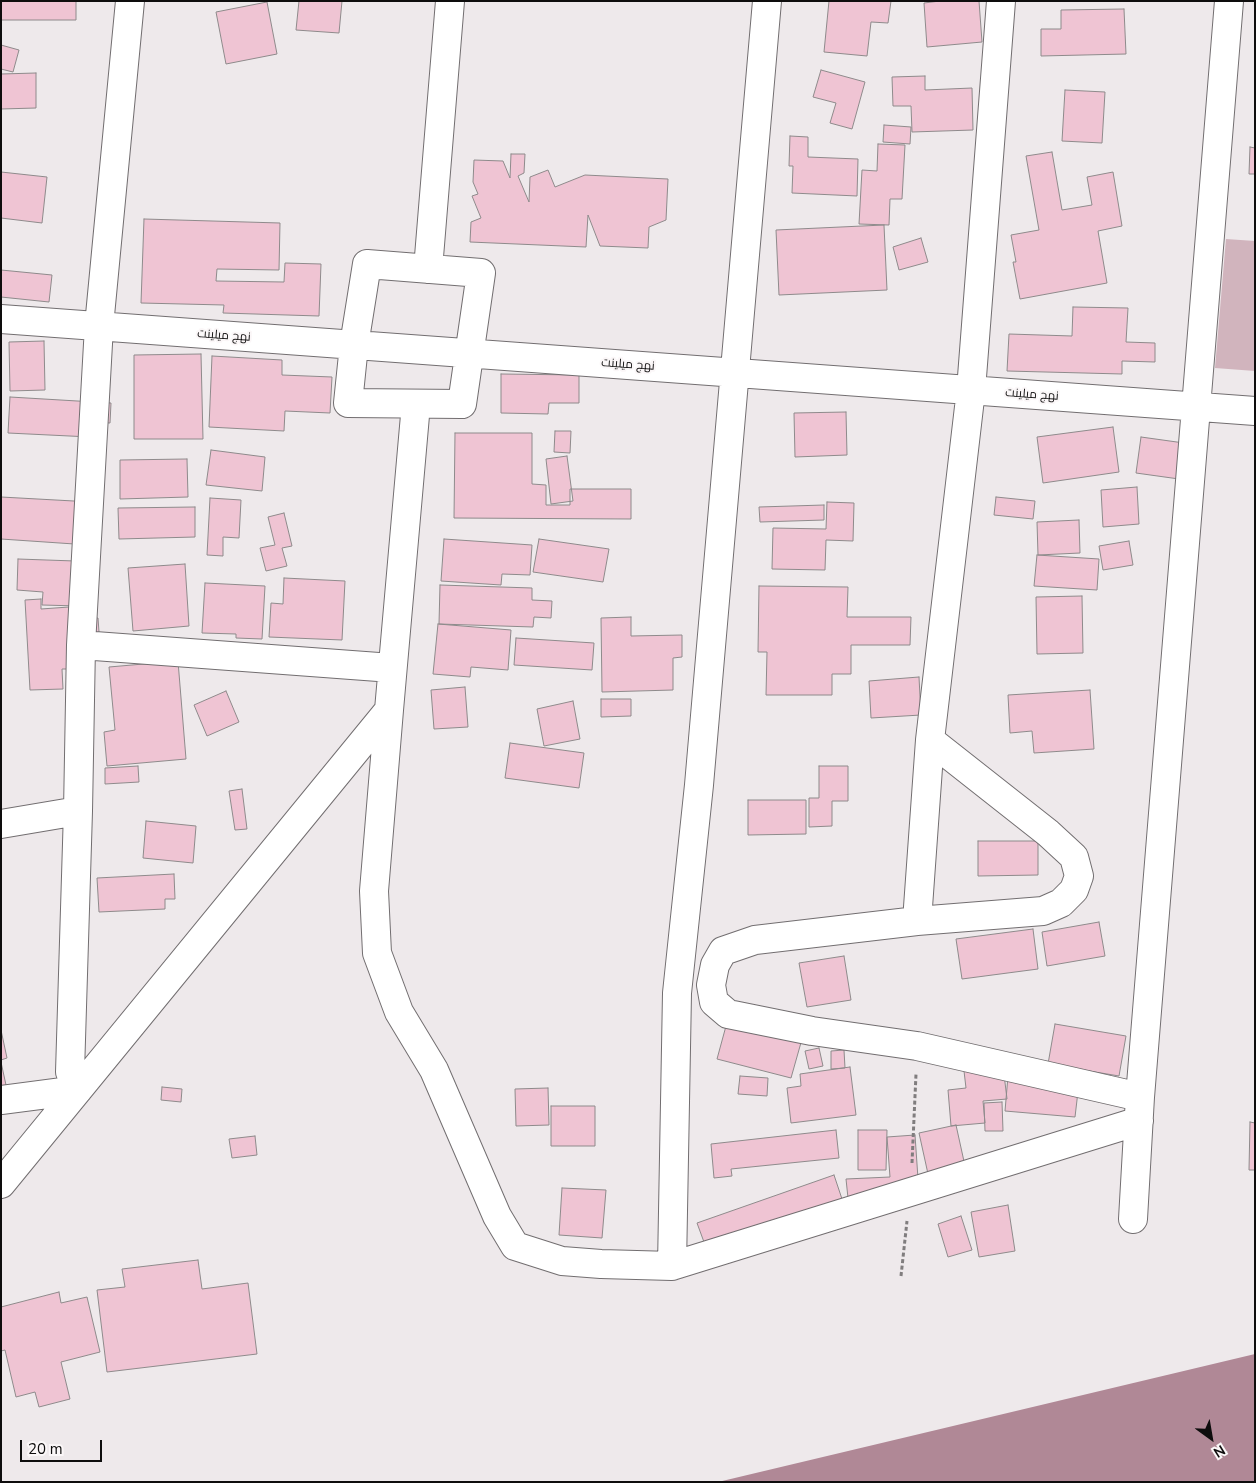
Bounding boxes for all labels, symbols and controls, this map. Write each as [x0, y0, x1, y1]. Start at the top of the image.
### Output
street label: نهج ميلينت [197, 327, 251, 345]
street label: نهج ميلينت [601, 356, 655, 374]
street label: نهج ميلينت [1005, 386, 1059, 404]
north arrow [1186, 1413, 1236, 1463]
scale bar [22, 1430, 105, 1462]
text: 20 m [28, 1439, 63, 1459]
text: N [1210, 1440, 1229, 1462]

